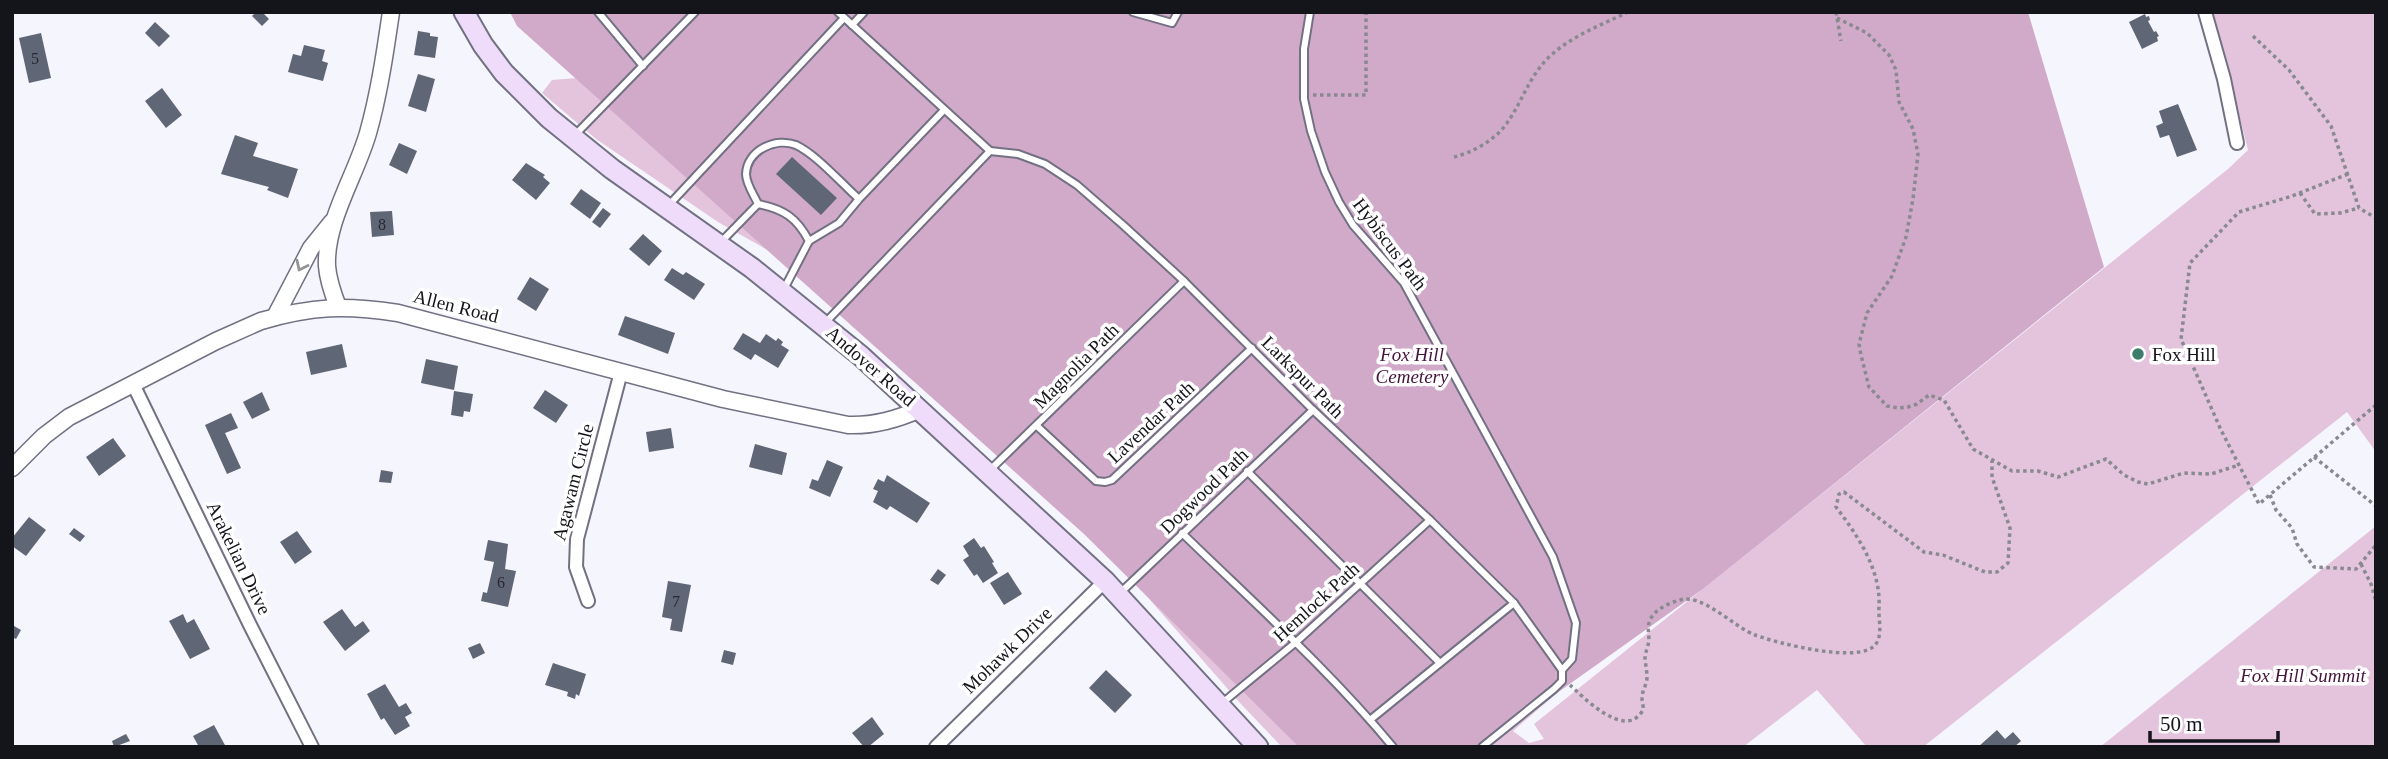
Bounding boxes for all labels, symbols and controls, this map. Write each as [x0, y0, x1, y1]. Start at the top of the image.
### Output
house number: 5 [31, 50, 39, 67]
street label: Hybiscus Path [1349, 194, 1432, 294]
house number: 8 [378, 216, 386, 233]
one-way arrow [295, 259, 309, 271]
street label: Allen Road [411, 285, 501, 327]
street label: Magnolia Path [1029, 319, 1123, 413]
street label: Andover Road [822, 322, 920, 411]
street label: Larkspur Path [1258, 332, 1349, 423]
park label: Fox Hill Cemetery [1376, 344, 1449, 387]
place label: Fox Hill [2152, 344, 2216, 365]
marker: Fox Hill [2130, 346, 2146, 362]
street label: Lavendar Path [1104, 376, 1199, 467]
street label: Agawam Circle [548, 421, 598, 543]
street label: Dogwood Path [1156, 444, 1252, 538]
street label: Arakelian Drive [203, 498, 275, 618]
street label: Hemlock Path [1269, 558, 1364, 646]
house number: 6 [497, 574, 505, 591]
house number: 7 [672, 593, 680, 610]
street label: Mohawk Drive [958, 602, 1056, 698]
park label: Fox Hill Summit [2239, 665, 2367, 686]
scale bar [2150, 700, 2278, 744]
text: 50 m [2160, 712, 2203, 736]

